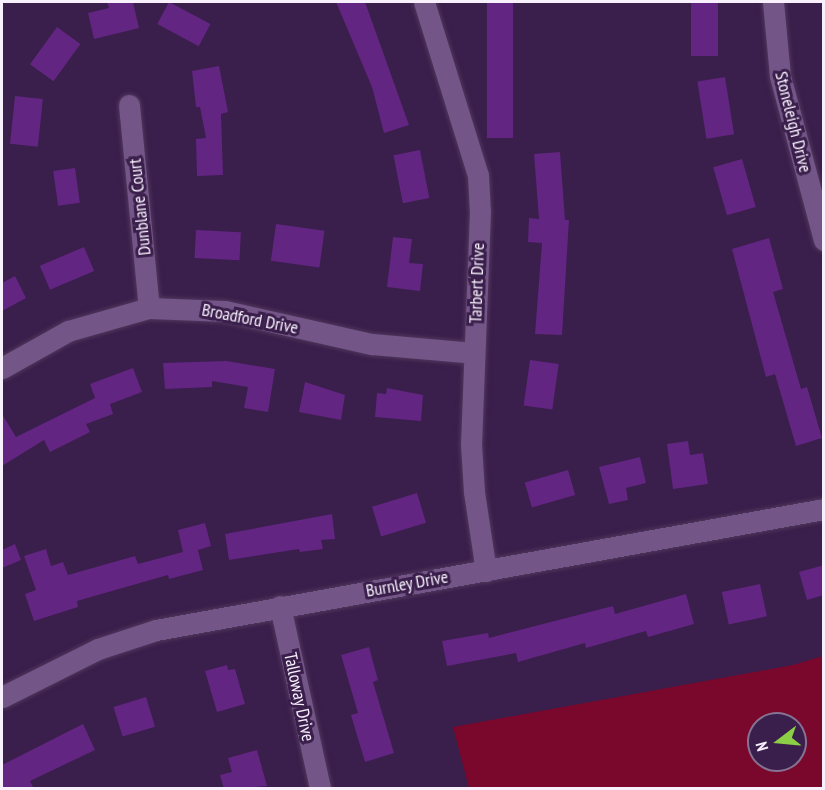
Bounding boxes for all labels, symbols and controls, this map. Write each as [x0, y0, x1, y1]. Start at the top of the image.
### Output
street label: Stoneleigh Drive [770, 69, 816, 175]
street label: Dunblane Court [124, 158, 156, 256]
street label: Tarbert Drive [465, 242, 489, 324]
street label: Broadford Drive [200, 299, 300, 339]
street label: Burnley Drive [364, 566, 450, 602]
street label: Talloway Drive [279, 650, 319, 744]
north arrow [747, 712, 807, 772]
text: N [751, 740, 772, 753]

